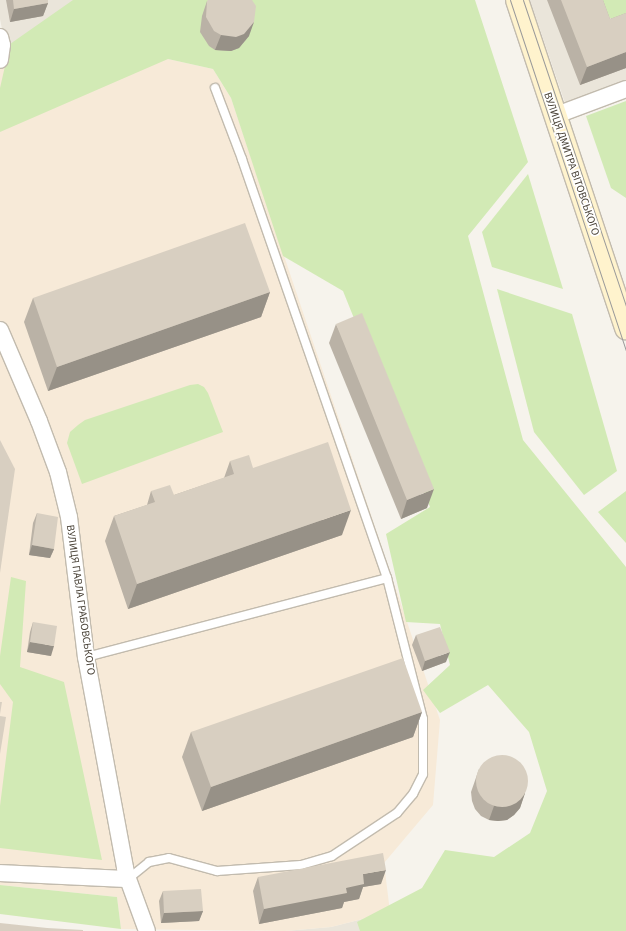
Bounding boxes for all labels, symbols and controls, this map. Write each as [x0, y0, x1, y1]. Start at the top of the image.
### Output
street label: ВУЛИЦЯ ДМИТРА ВІТОВСЬКОГО [540, 91, 602, 237]
street label: ВУЛИЦЯ ПАВЛА ГРАБОВСЬКОГО [63, 524, 97, 676]

